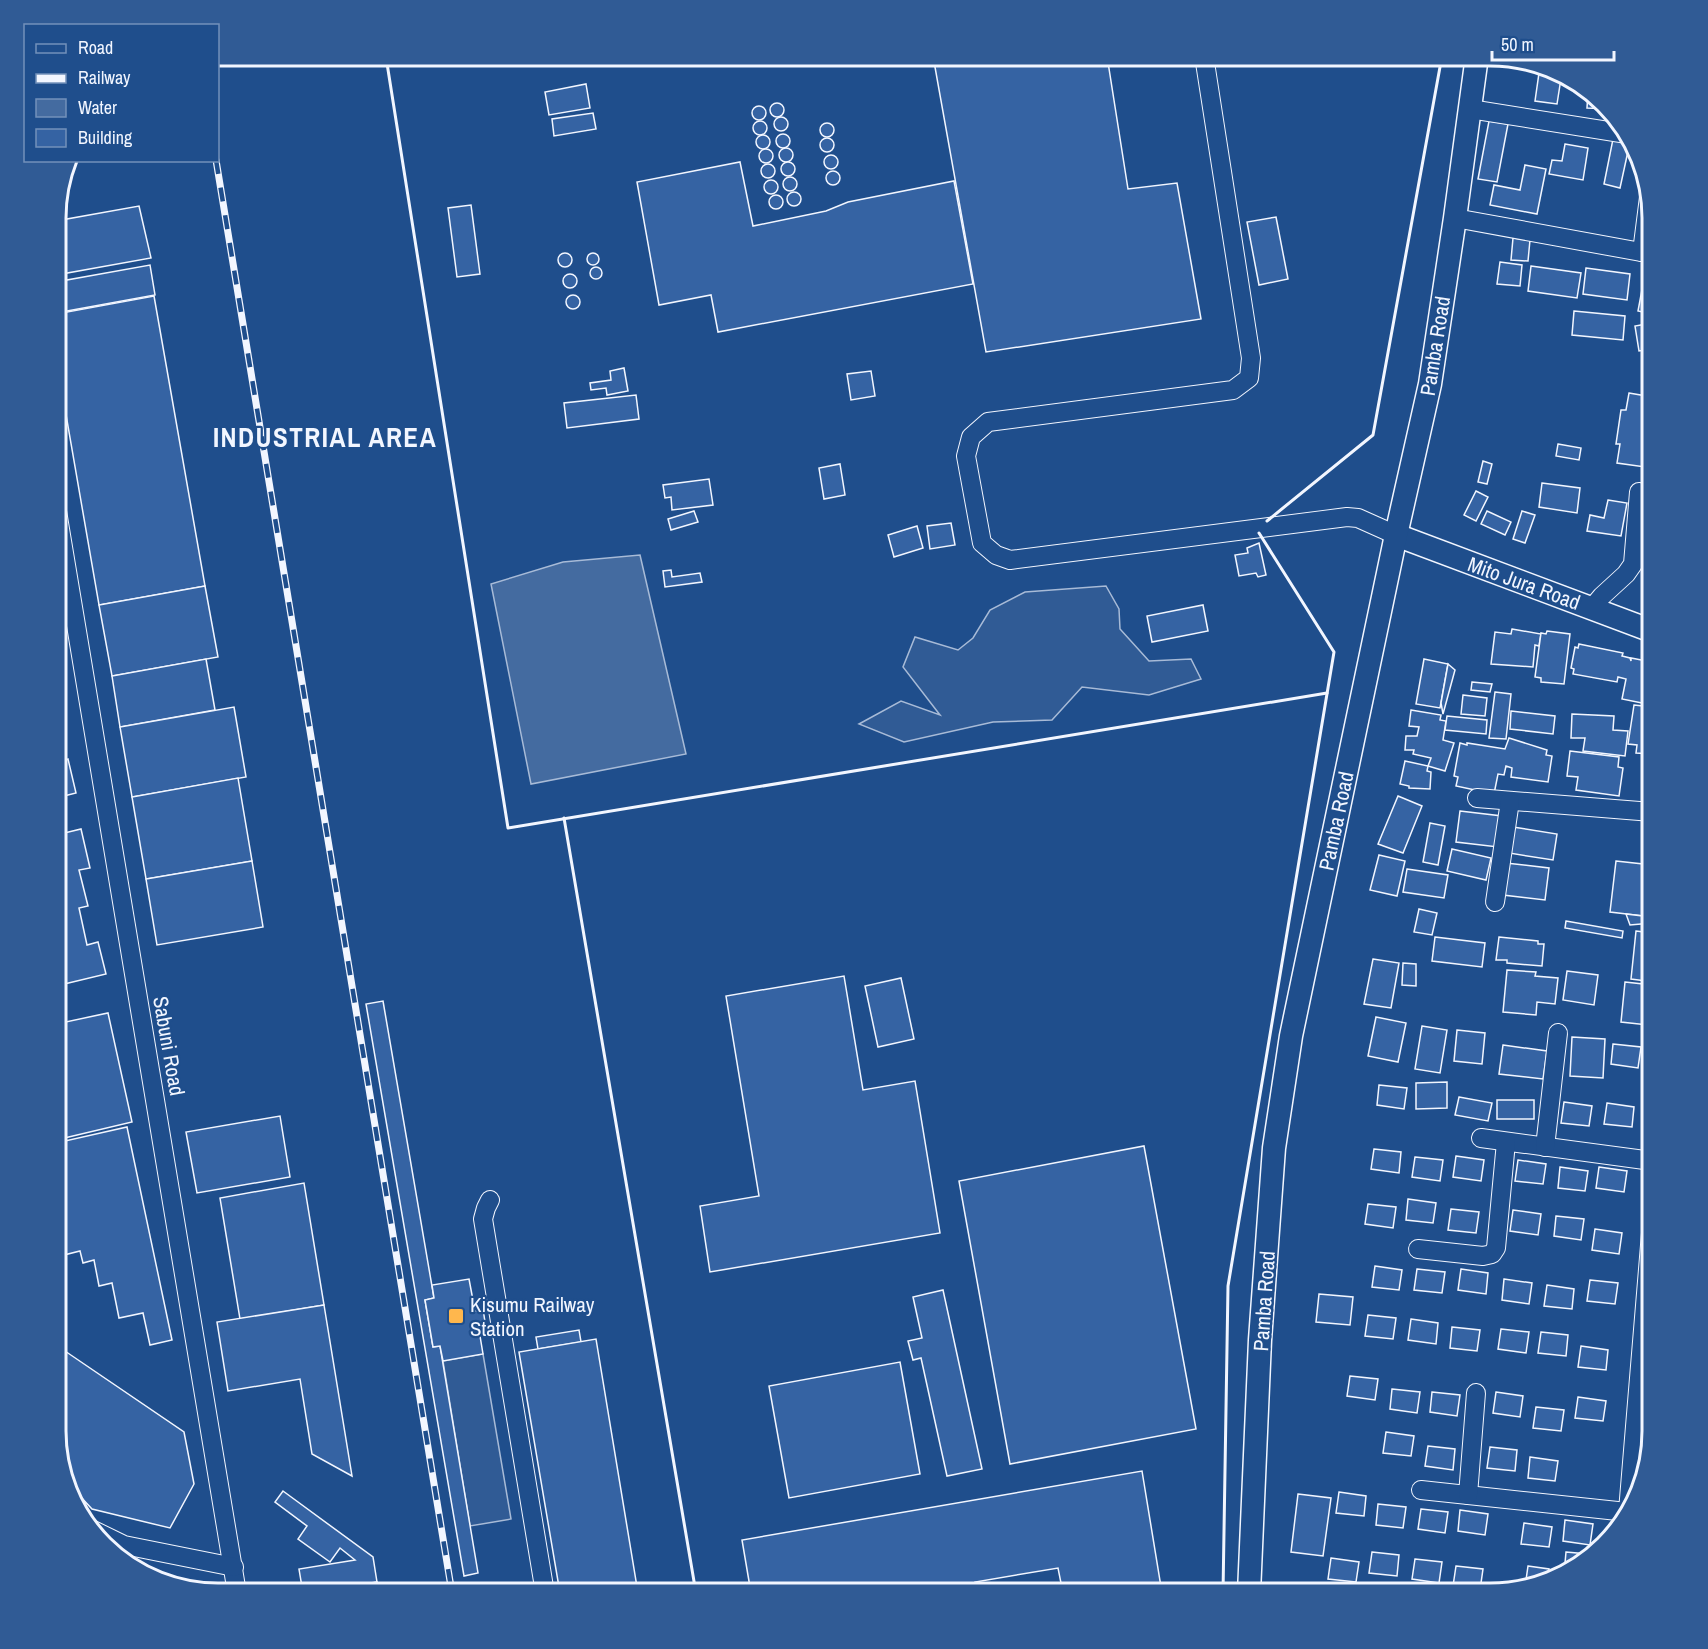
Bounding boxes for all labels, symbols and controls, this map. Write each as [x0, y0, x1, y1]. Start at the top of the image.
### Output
legend [24, 24, 219, 162]
scale bar [1492, 24, 1614, 62]
text: 50 m [1501, 32, 1534, 57]
text: Road [78, 35, 113, 60]
text: Railway [78, 65, 131, 90]
text: Water [78, 95, 117, 120]
text: Building [78, 125, 133, 150]
street label: Pamba Road [1413, 294, 1457, 398]
district label: INDUSTRIAL AREA [213, 419, 437, 455]
street label: Mito Jura Road [1464, 549, 1584, 617]
street label: Pamba Road [1311, 769, 1361, 873]
street label: Sabuni Road [146, 994, 192, 1098]
street label: Pamba Road [1246, 1250, 1282, 1352]
place label: Kisumu Railway Station [470, 1290, 595, 1343]
marker: Kisumu Railway Station [447, 1307, 465, 1325]

